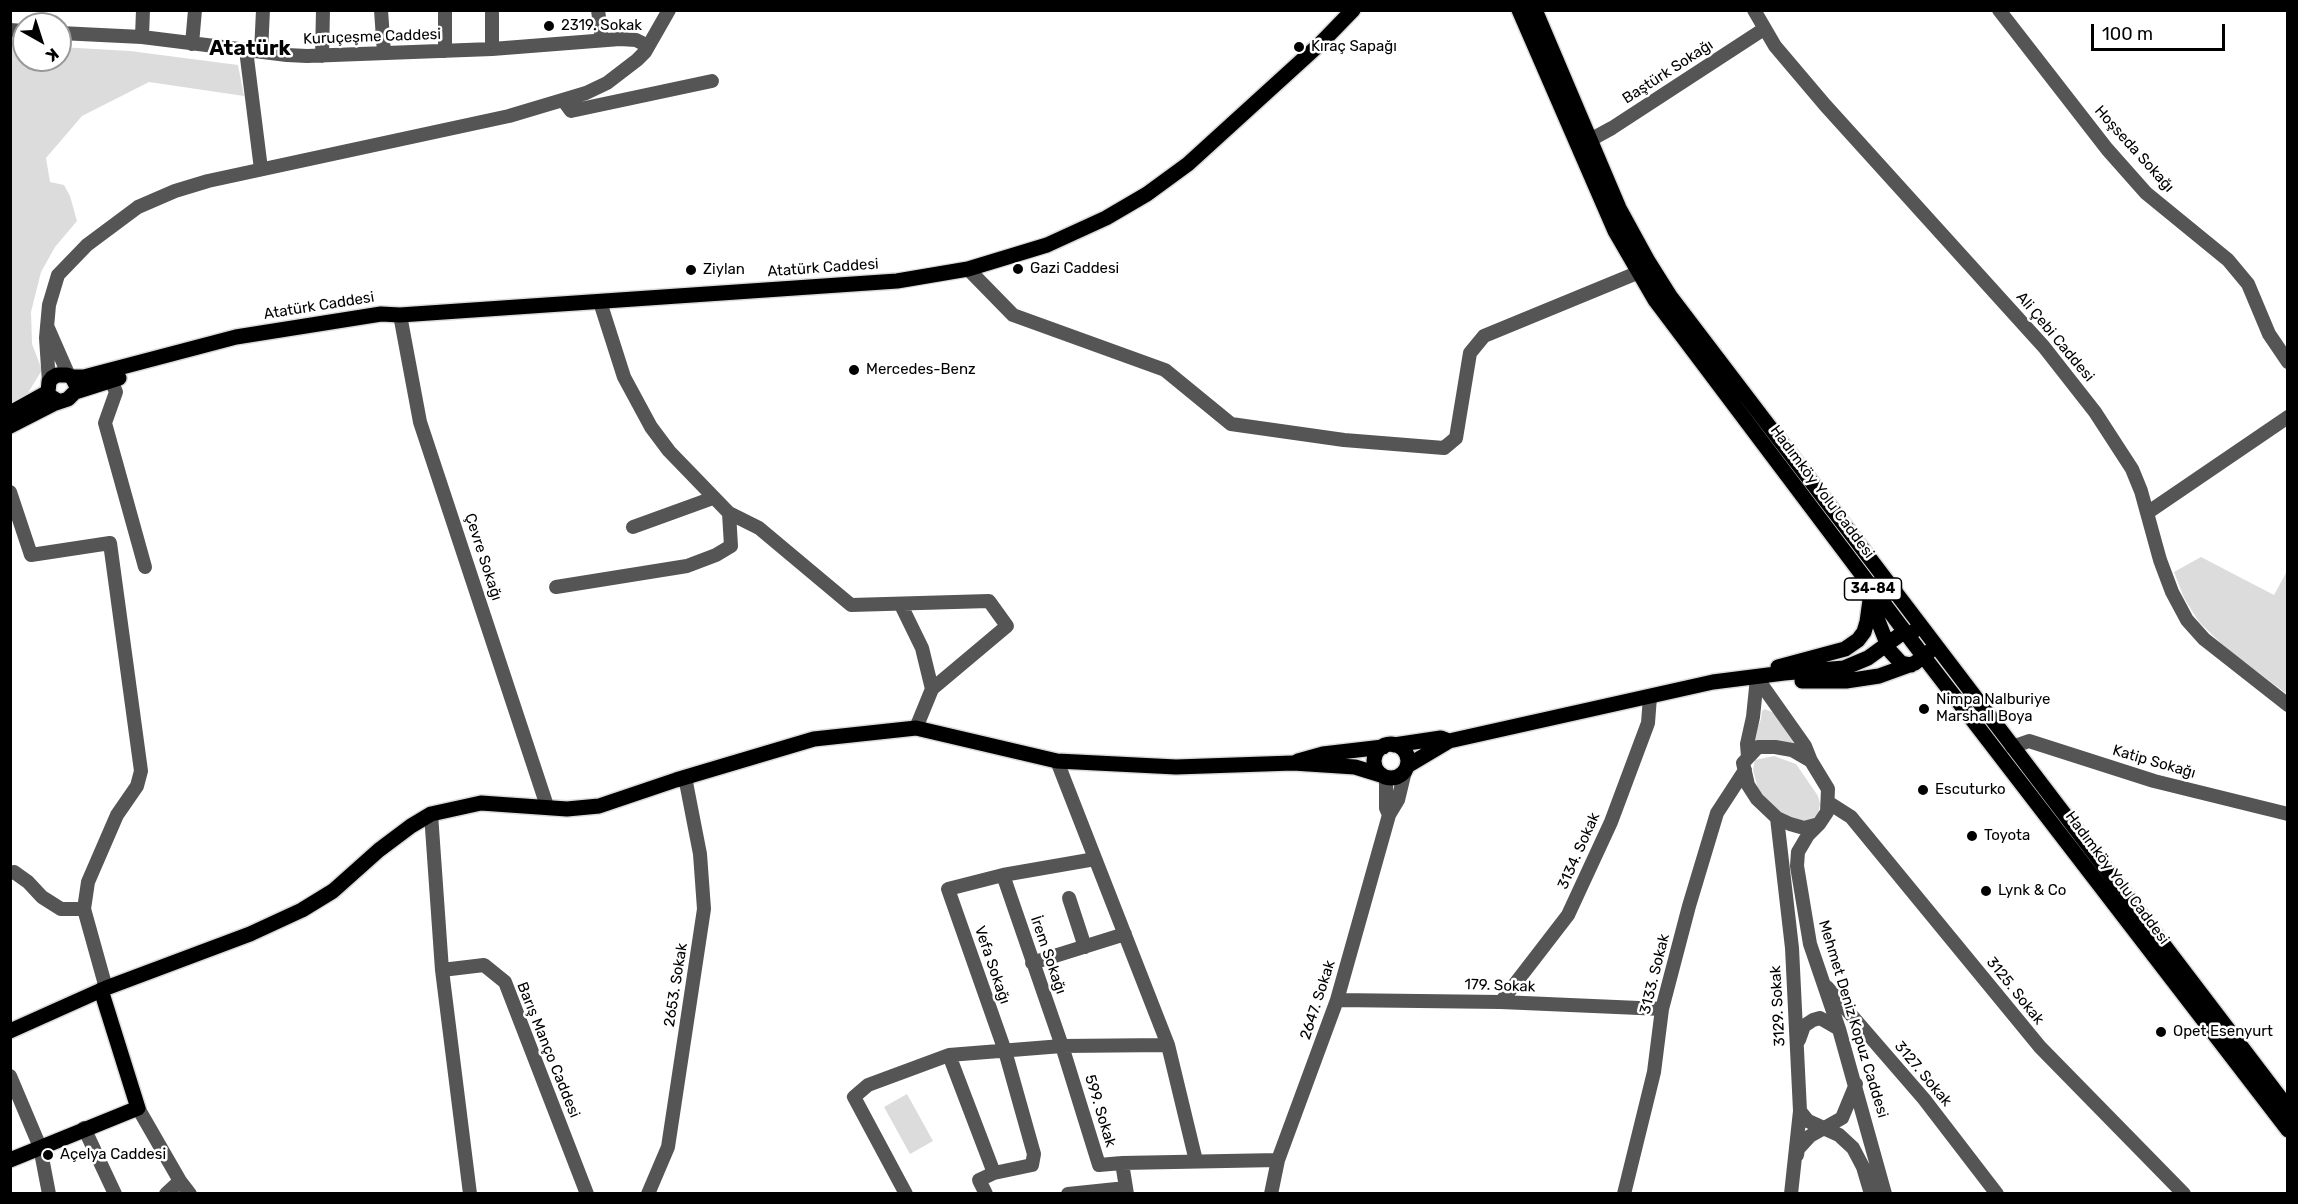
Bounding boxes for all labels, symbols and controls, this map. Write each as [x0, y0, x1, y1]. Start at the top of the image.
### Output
north arrow [12, 12, 72, 72]
scale bar [2094, 12, 2228, 50]
place label: 2319. Sokak [561, 17, 642, 35]
marker: 2319. Sokak [542, 19, 556, 33]
text: 100 m [2102, 23, 2153, 45]
street label: Kuruçeşme Caddesi [303, 26, 441, 48]
district label: Atatürk [209, 36, 291, 62]
street label: Baştürk Sokağı [1619, 36, 1717, 108]
place label: Kıraç Sapağı [1311, 38, 1397, 56]
marker: Kıraç Sapağı [1292, 40, 1306, 54]
text: K [42, 44, 62, 66]
street label: Hoşseda Sokağı [2090, 102, 2178, 196]
street label: Atatürk Caddesi [767, 255, 879, 281]
place label: Gazi Caddesi [1030, 260, 1119, 278]
place label: Ziylan [703, 261, 745, 279]
marker: Gazi Caddesi [1011, 262, 1025, 276]
marker: Ziylan [684, 263, 698, 277]
street label: Atatürk Caddesi [263, 288, 375, 324]
street label: Ali Çebi Caddesi [2012, 289, 2098, 385]
place label: Mercedes-Benz [866, 361, 976, 379]
marker: Mercedes-Benz [847, 363, 861, 377]
street label: Hadımköy Yolu Caddesi [1766, 422, 1878, 562]
street label: Çevre Sokağı [460, 511, 506, 603]
road number: 34-84 [1844, 578, 1902, 600]
place label: Nimpa Nalburiye Marshall Boya [1936, 691, 2050, 726]
marker: Nimpa Nalburiye Marshall Boya [1917, 702, 1931, 716]
street label: Katip Sokağı [2110, 742, 2198, 782]
place label: Escuturko [1935, 781, 2006, 799]
marker: Escuturko [1916, 783, 1930, 797]
street label: Hadımköy Yolu Caddesi [2061, 808, 2173, 948]
street label: 3134. Sokak [1554, 810, 1604, 892]
place label: Toyota [1984, 827, 2030, 845]
marker: Toyota [1965, 829, 1979, 843]
place label: Lynk & Co [1998, 882, 2066, 900]
marker: Lynk & Co [1979, 884, 1993, 898]
street label: İrem Sokağı [1026, 914, 1070, 996]
street label: Mehmet Deniz Kopuz Caddesi [1814, 918, 1892, 1120]
street label: Vefa Sokağı [970, 924, 1014, 1006]
street label: 3133. Sokak [1636, 932, 1674, 1016]
street label: 2653. Sokak [660, 942, 692, 1028]
street label: 3125. Sokak [1982, 954, 2048, 1028]
street label: 2647. Sokak [1297, 958, 1339, 1042]
street label: 3129. Sokak [1767, 965, 1789, 1047]
street label: 179. Sokak [1464, 976, 1536, 996]
street label: Barış Manço Caddesi [513, 980, 583, 1120]
place label: Opet Esenyurt [2173, 1023, 2273, 1041]
marker: Opet Esenyurt [2154, 1025, 2168, 1039]
street label: 3127. Sokak [1890, 1038, 1956, 1110]
street label: 599. Sokak [1080, 1073, 1120, 1149]
place label: Açelya Caddesi [60, 1146, 166, 1164]
marker: Açelya Caddesi [41, 1148, 55, 1162]

